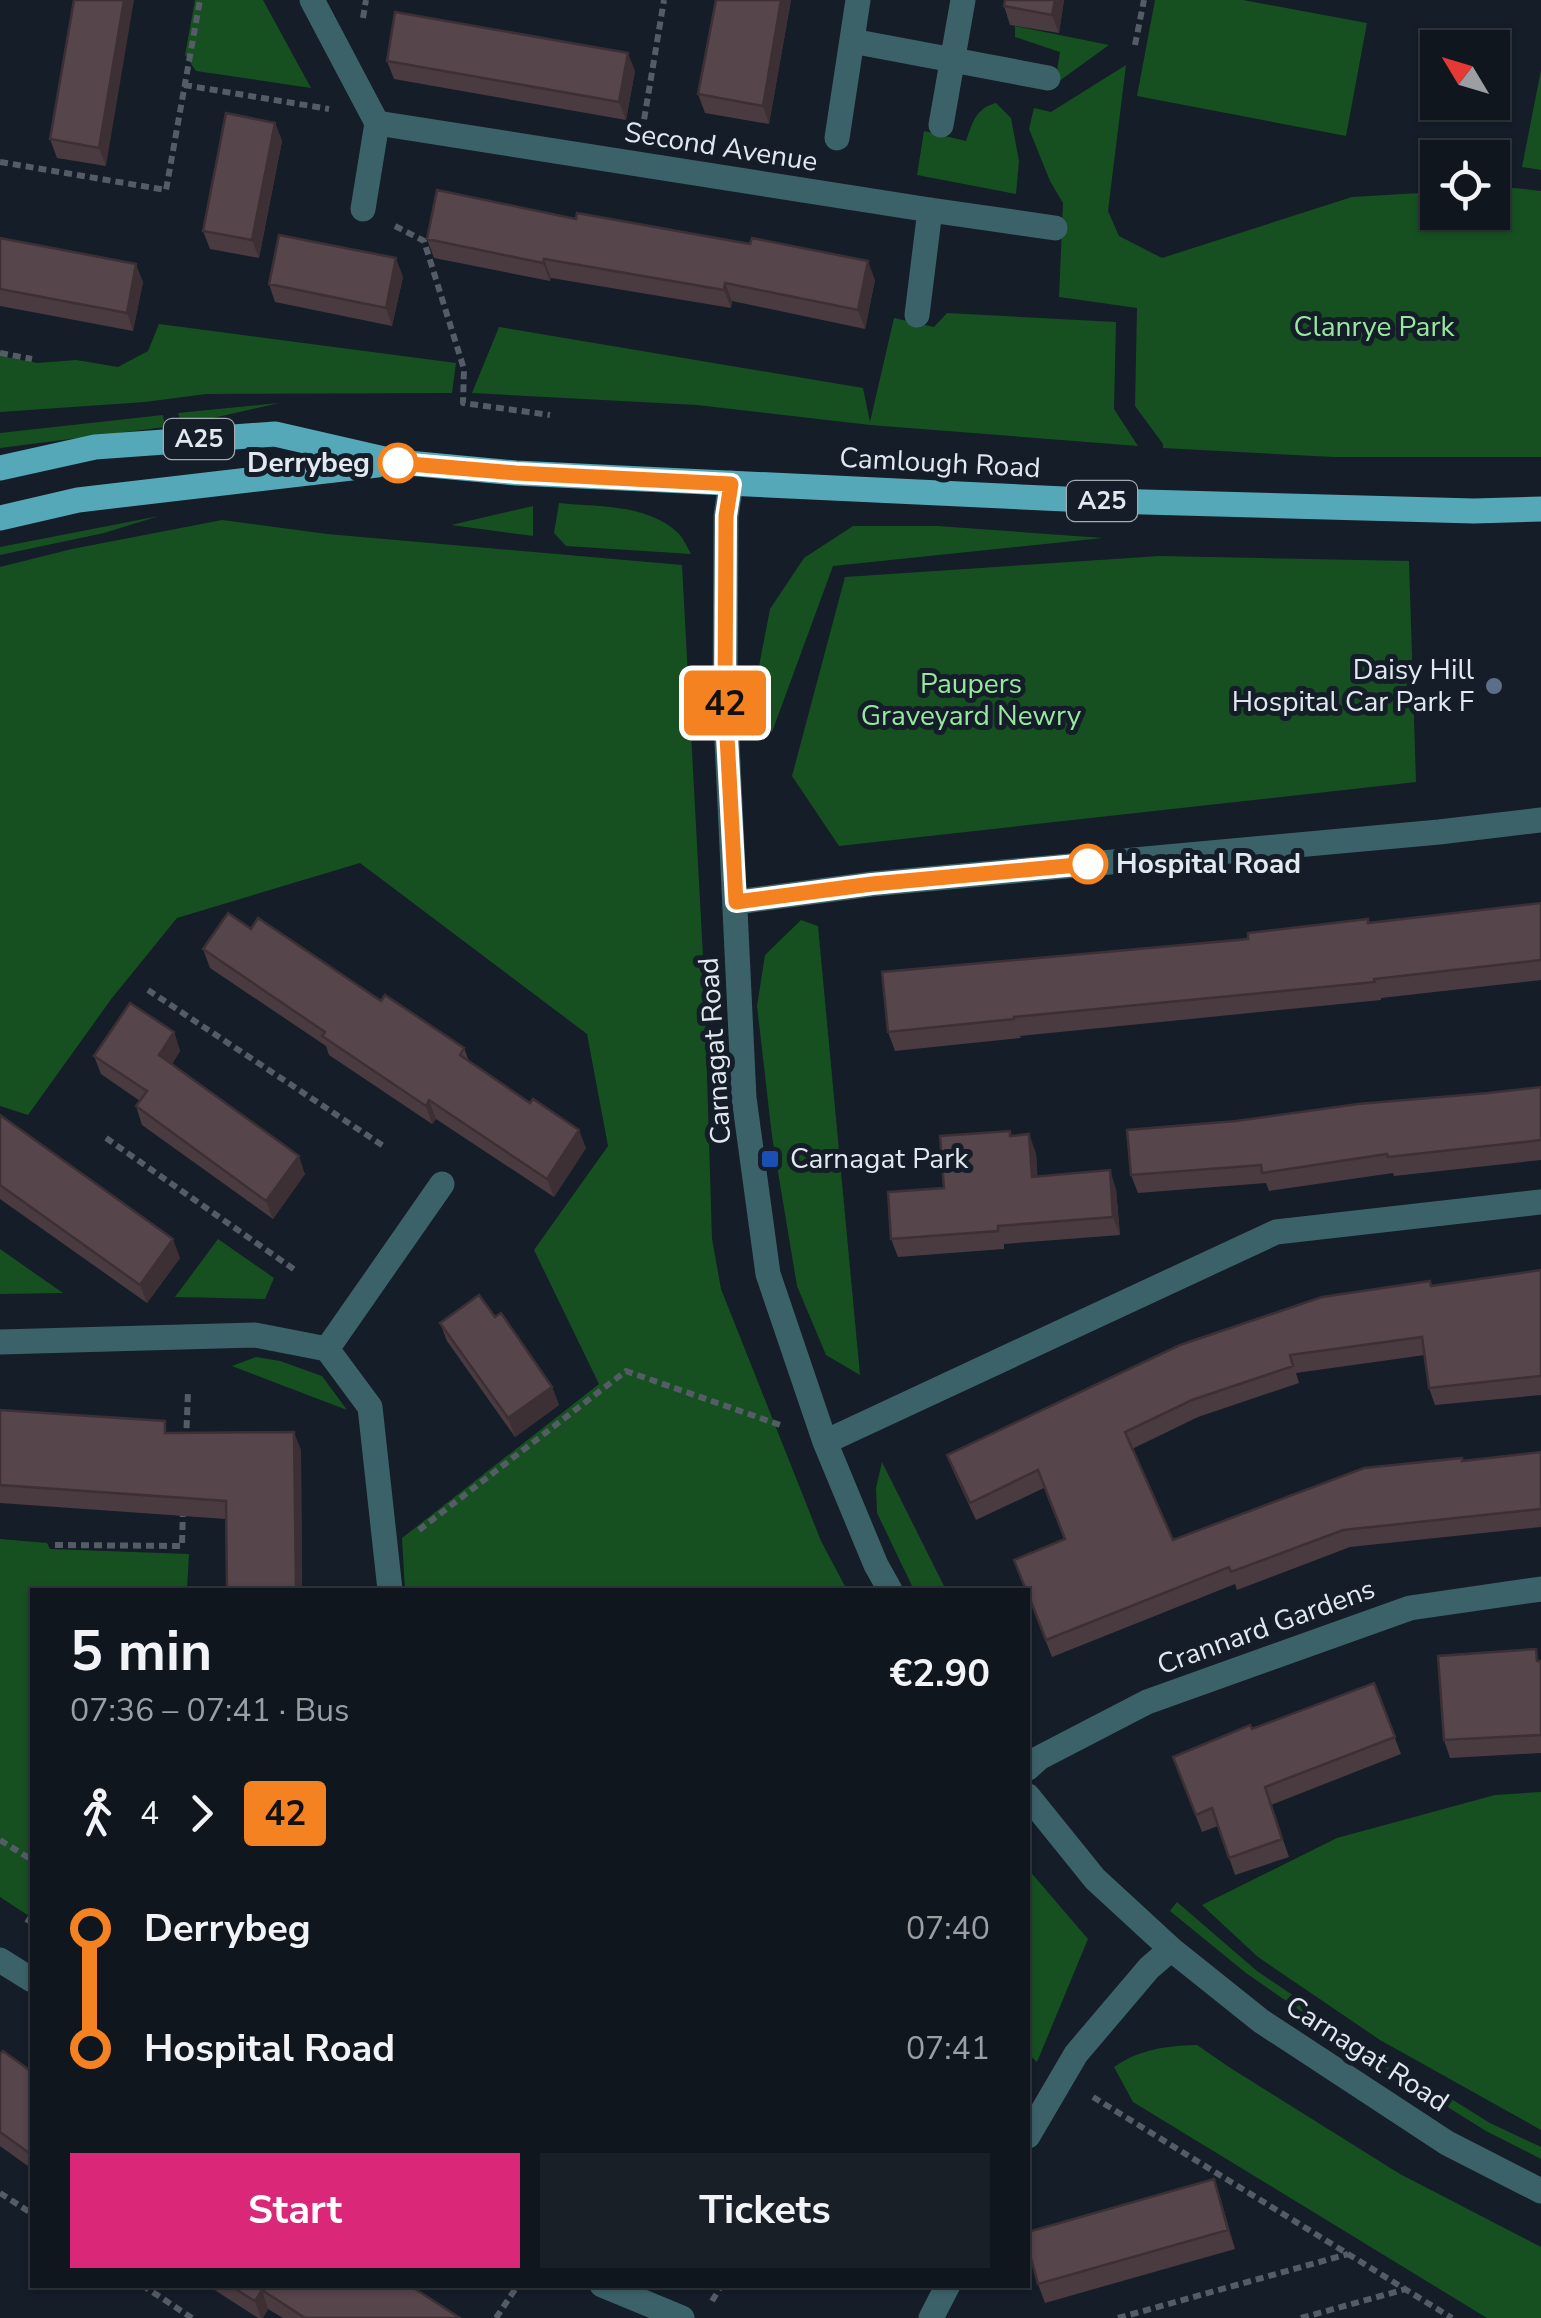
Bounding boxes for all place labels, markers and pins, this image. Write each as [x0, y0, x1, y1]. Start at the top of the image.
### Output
place label: Derrybeg [247, 444, 370, 482]
marker: Derrybeg [379, 444, 417, 482]
place label: Daisy Hill Hospital Car Park F [1232, 651, 1475, 721]
marker: Daisy Hill Hospital Car Park F [1483, 675, 1505, 697]
marker: Hospital Road [1069, 845, 1107, 883]
place label: Hospital Road [1116, 845, 1301, 883]
place label: Carnagat Park [790, 1140, 969, 1178]
marker: Carnagat Park [759, 1148, 781, 1170]

